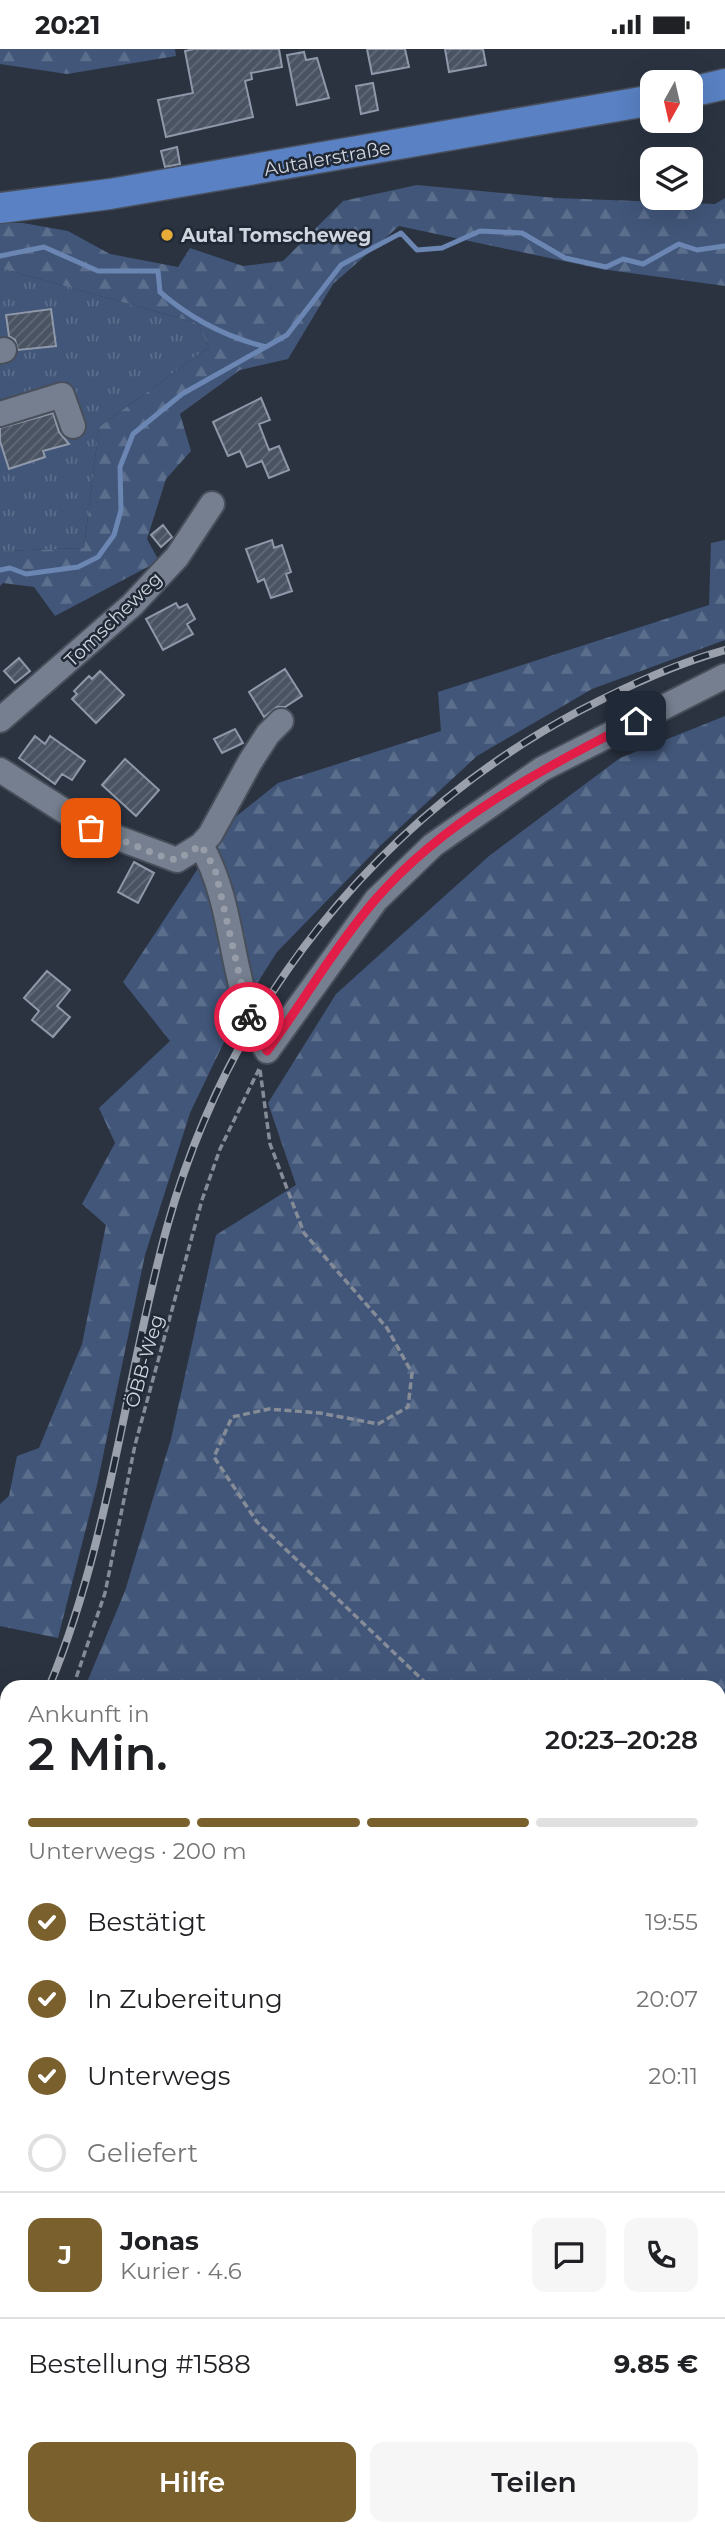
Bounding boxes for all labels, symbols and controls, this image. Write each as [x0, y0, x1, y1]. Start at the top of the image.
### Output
text: 20:21 [35, 9, 100, 41]
north arrow [640, 70, 704, 133]
map controls [640, 70, 703, 210]
street label: Autalerstraße [262, 136, 392, 181]
button: layers [640, 147, 703, 210]
place label: Autal Tomscheweg [180, 224, 371, 247]
marker: Autal Tomscheweg [159, 227, 175, 243]
street label: Tomscheweg [60, 567, 167, 672]
pin [606, 691, 666, 751]
icon: home [617, 702, 655, 740]
pin [61, 798, 121, 858]
icon: bag [72, 809, 110, 847]
courier [214, 982, 284, 1052]
icon: bike [230, 998, 268, 1036]
street label: ÖBB-Weg [120, 1312, 169, 1410]
text: Ankunft in [28, 1700, 149, 1728]
text: 20:23–20:28 [545, 1724, 698, 1756]
text: 2 Min. [28, 1725, 167, 1782]
text: Unterwegs · 200 m [28, 1837, 247, 1865]
icon: check [28, 1903, 66, 1941]
text: Bestätigt [87, 1906, 206, 1938]
text: 19:55 [645, 1908, 698, 1936]
icon: check [28, 1980, 66, 2018]
text: In Zubereitung [87, 1983, 283, 2015]
text: 20:07 [636, 1985, 698, 2013]
icon: check [28, 2057, 66, 2095]
text: Unterwegs [87, 2060, 230, 2092]
text: 20:11 [648, 2062, 698, 2090]
text: Geliefert [87, 2137, 198, 2169]
button: chat [532, 2218, 606, 2292]
button: phone [624, 2218, 698, 2292]
text: Jonas [120, 2225, 199, 2257]
text: J [58, 2239, 72, 2271]
text: Kurier · 4.6 [120, 2257, 242, 2285]
text: Bestellung #1588 [28, 2348, 251, 2380]
text: 9.85 € [614, 2348, 698, 2380]
button: Hilfe [28, 2442, 356, 2522]
button: Teilen [370, 2442, 698, 2522]

